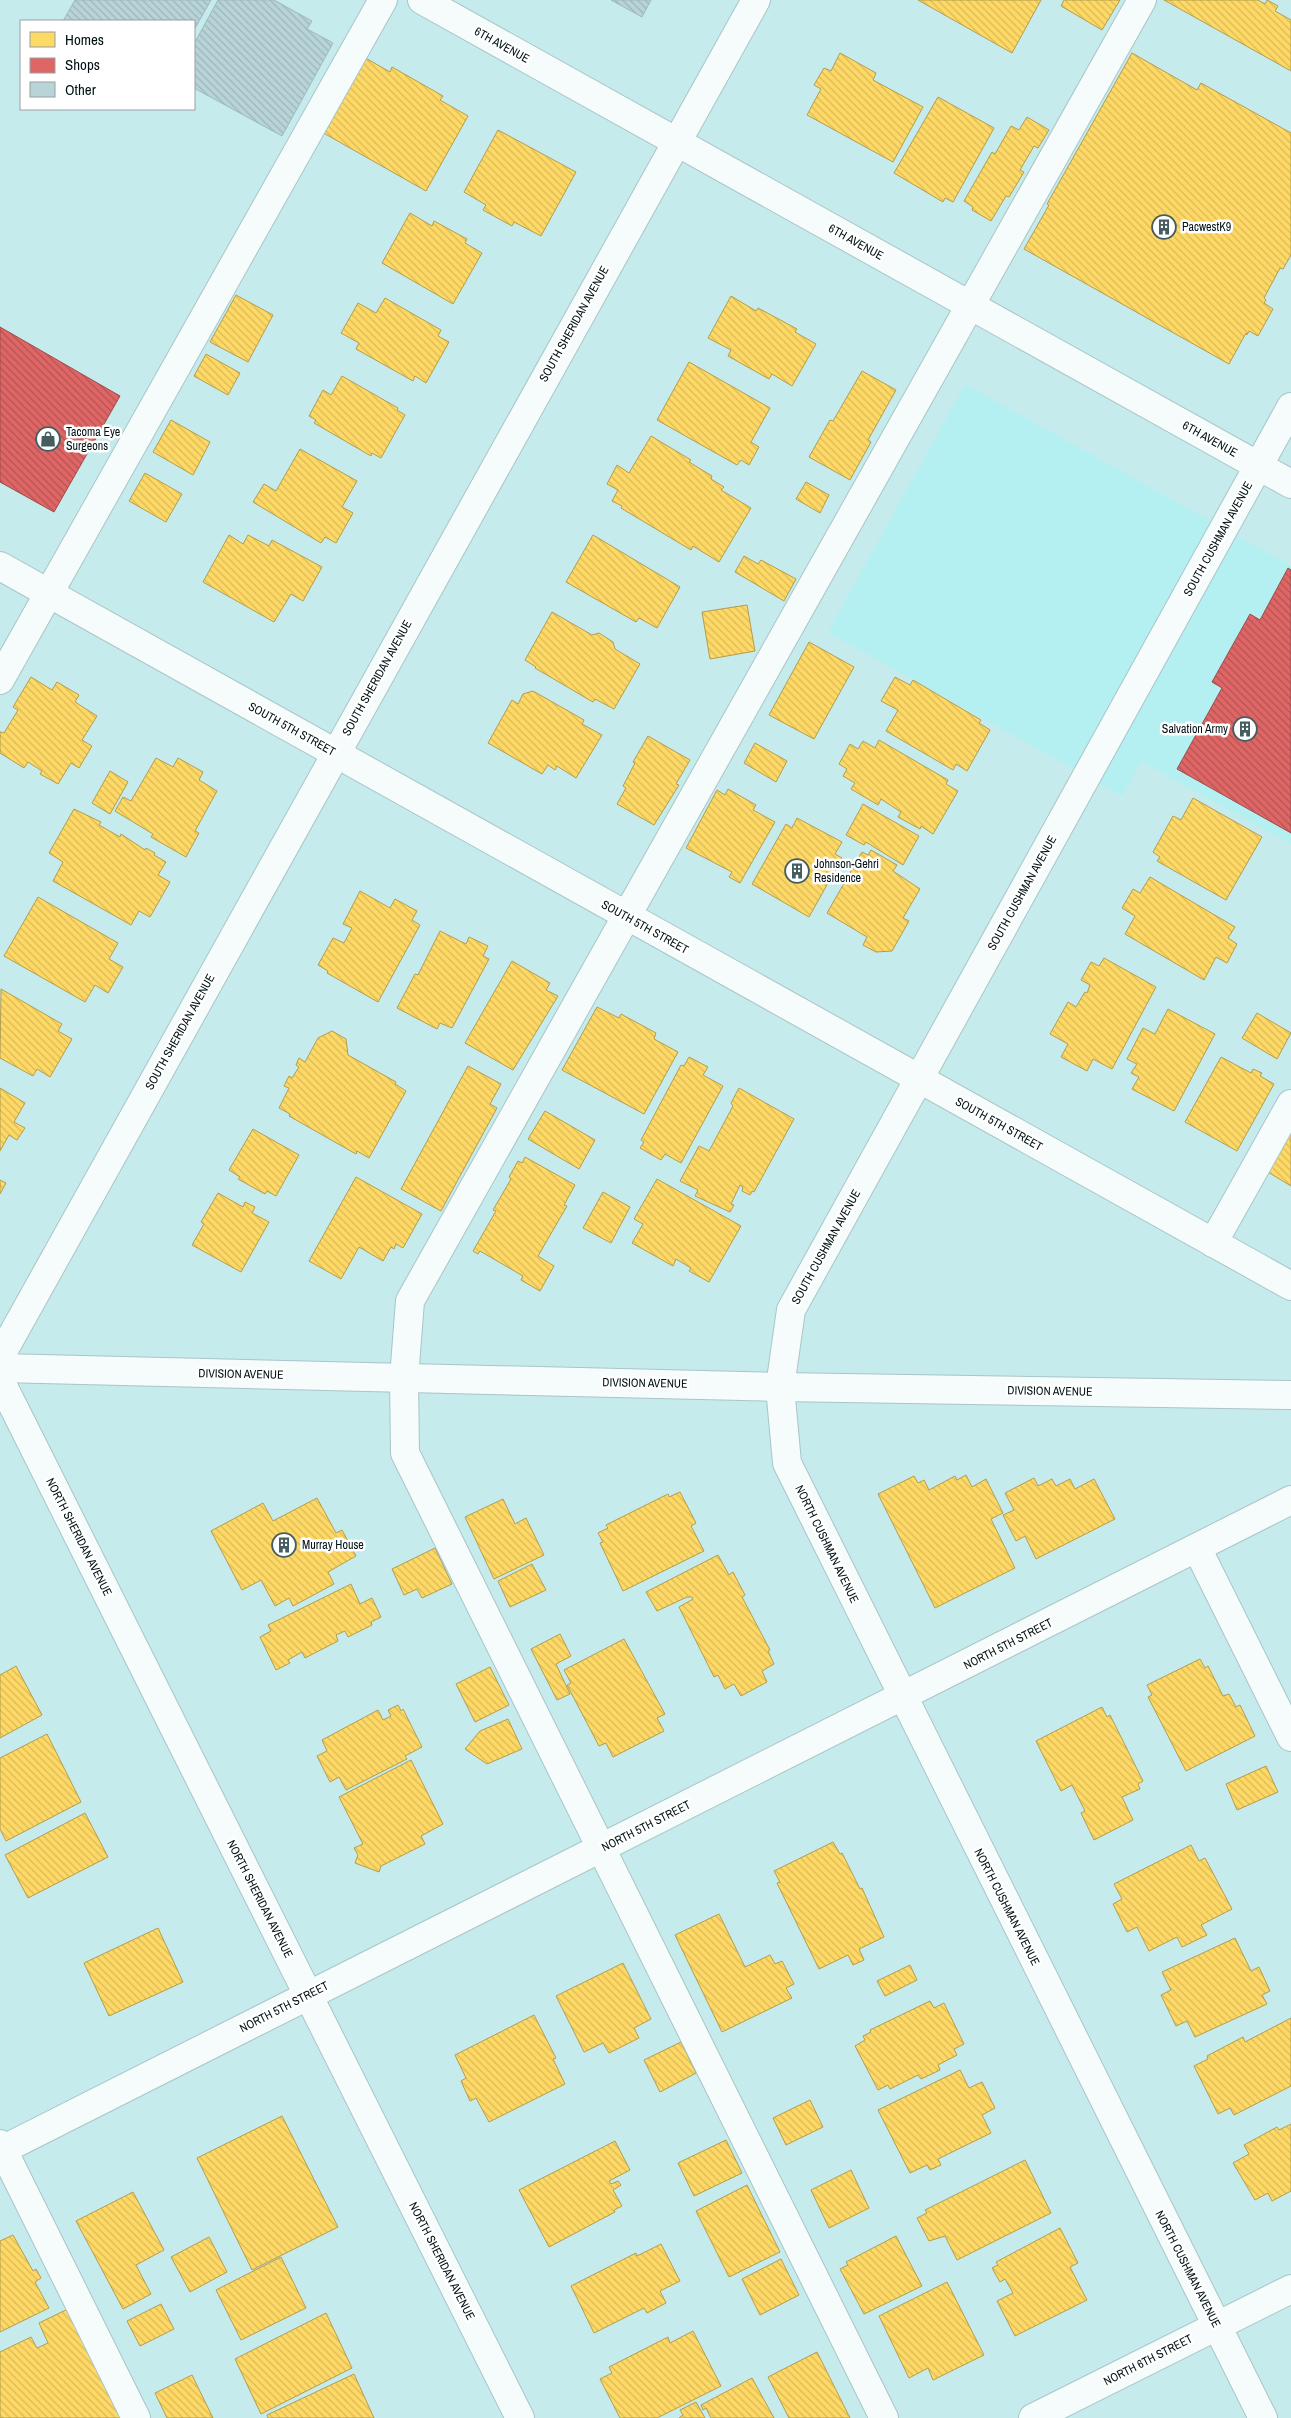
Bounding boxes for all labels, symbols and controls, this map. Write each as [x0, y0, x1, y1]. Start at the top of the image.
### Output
legend [20, 20, 195, 110]
street label: 6TH AVENUE [472, 23, 532, 67]
text: Homes [65, 29, 104, 50]
text: Shops [65, 54, 100, 75]
text: Other [65, 79, 96, 100]
building icon: PacwestK9 [1151, 214, 1177, 240]
place label: PacwestK9 [1182, 219, 1231, 235]
street label: 6TH AVENUE [826, 220, 886, 264]
street label: SOUTH SHERIDAN AVENUE [535, 263, 613, 385]
street label: 6TH AVENUE [1180, 417, 1240, 461]
place label: Tacoma Eye Surgeons [66, 424, 120, 454]
shop icon: Tacoma Eye Surgeons [35, 426, 61, 452]
street label: SOUTH CUSHMAN AVENUE [1180, 479, 1256, 599]
street label: SOUTH SHERIDAN AVENUE [338, 617, 416, 739]
street label: SOUTH 5TH STREET [246, 698, 338, 760]
building icon: Salvation Army [1232, 716, 1258, 742]
place label: Salvation Army [1162, 721, 1228, 737]
street label: SOUTH CUSHMAN AVENUE [984, 833, 1060, 953]
place label: Johnson-Gehri Residence [814, 856, 879, 886]
building icon: Johnson-Gehri Residence [784, 858, 810, 884]
street label: SOUTH 5TH STREET [599, 896, 691, 958]
street label: SOUTH SHERIDAN AVENUE [141, 971, 219, 1093]
street label: SOUTH 5TH STREET [953, 1093, 1045, 1155]
street label: SOUTH CUSHMAN AVENUE [788, 1187, 864, 1307]
street label: DIVISION AVENUE [198, 1365, 284, 1383]
street label: DIVISION AVENUE [602, 1374, 688, 1392]
street label: DIVISION AVENUE [1007, 1382, 1093, 1400]
street label: NORTH SHERIDAN AVENUE [42, 1475, 116, 1599]
street label: NORTH CUSHMAN AVENUE [791, 1482, 863, 1606]
building icon: Murray House [271, 1532, 297, 1558]
place label: Murray House [302, 1537, 364, 1553]
street label: NORTH 5TH STREET [961, 1615, 1055, 1673]
street label: NORTH 5TH STREET [599, 1797, 693, 1855]
street label: NORTH SHERIDAN AVENUE [223, 1837, 297, 1961]
street label: NORTH CUSHMAN AVENUE [971, 1846, 1043, 1968]
street label: NORTH 5TH STREET [237, 1978, 331, 2036]
street label: NORTH SHERIDAN AVENUE [405, 2199, 479, 2323]
street label: NORTH CUSHMAN AVENUE [1152, 2208, 1224, 2330]
street label: NORTH 6TH STREET [1101, 2331, 1195, 2389]

